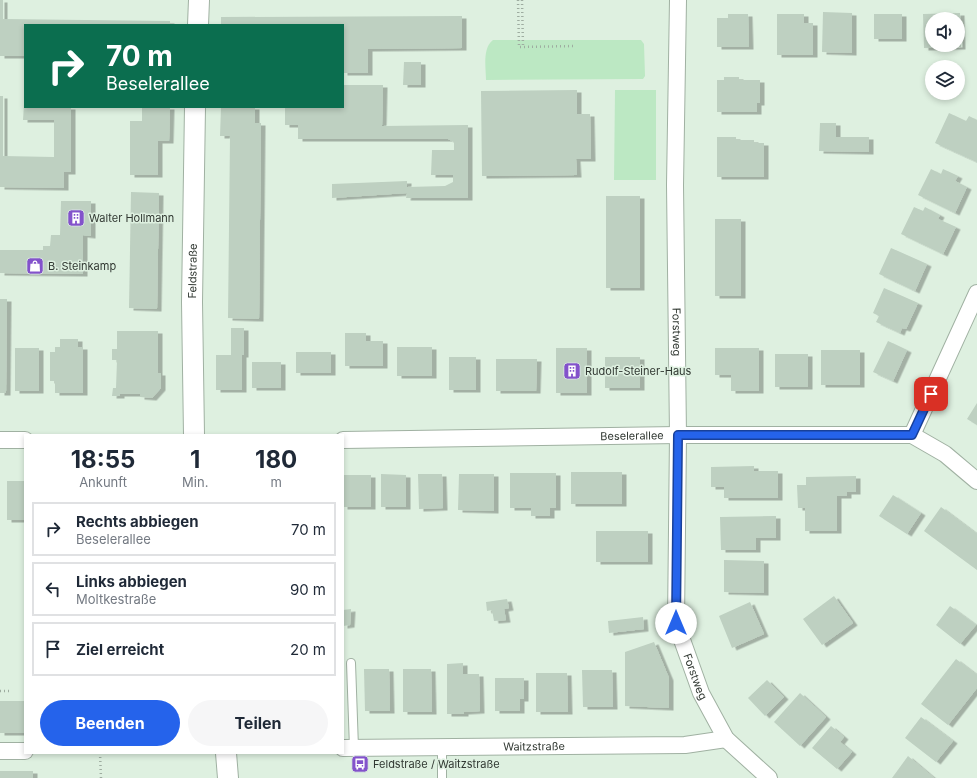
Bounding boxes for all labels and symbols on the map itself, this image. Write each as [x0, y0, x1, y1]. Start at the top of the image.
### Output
building icon: Walter Hollmann [66, 208, 86, 228]
place label: Walter Hollmann [89, 211, 174, 225]
street label: Feldstraße [185, 243, 200, 299]
shop icon: B. Steinkamp [25, 256, 45, 276]
place label: B. Steinkamp [48, 259, 116, 273]
street label: Forstweg [669, 308, 684, 356]
building icon: Rudolf-Steiner-Haus [562, 361, 582, 381]
place label: Rudolf-Steiner-Haus [585, 364, 692, 378]
pin [914, 377, 948, 411]
street label: Beselerallee [600, 428, 664, 443]
position arrow [655, 602, 697, 644]
street label: Forstweg [680, 651, 710, 702]
street label: Waitzstraße [503, 739, 565, 754]
bus stop icon: Feldstraße / Waitzstraße [350, 754, 370, 774]
place label: Feldstraße / Waitzstraße [373, 757, 500, 771]

